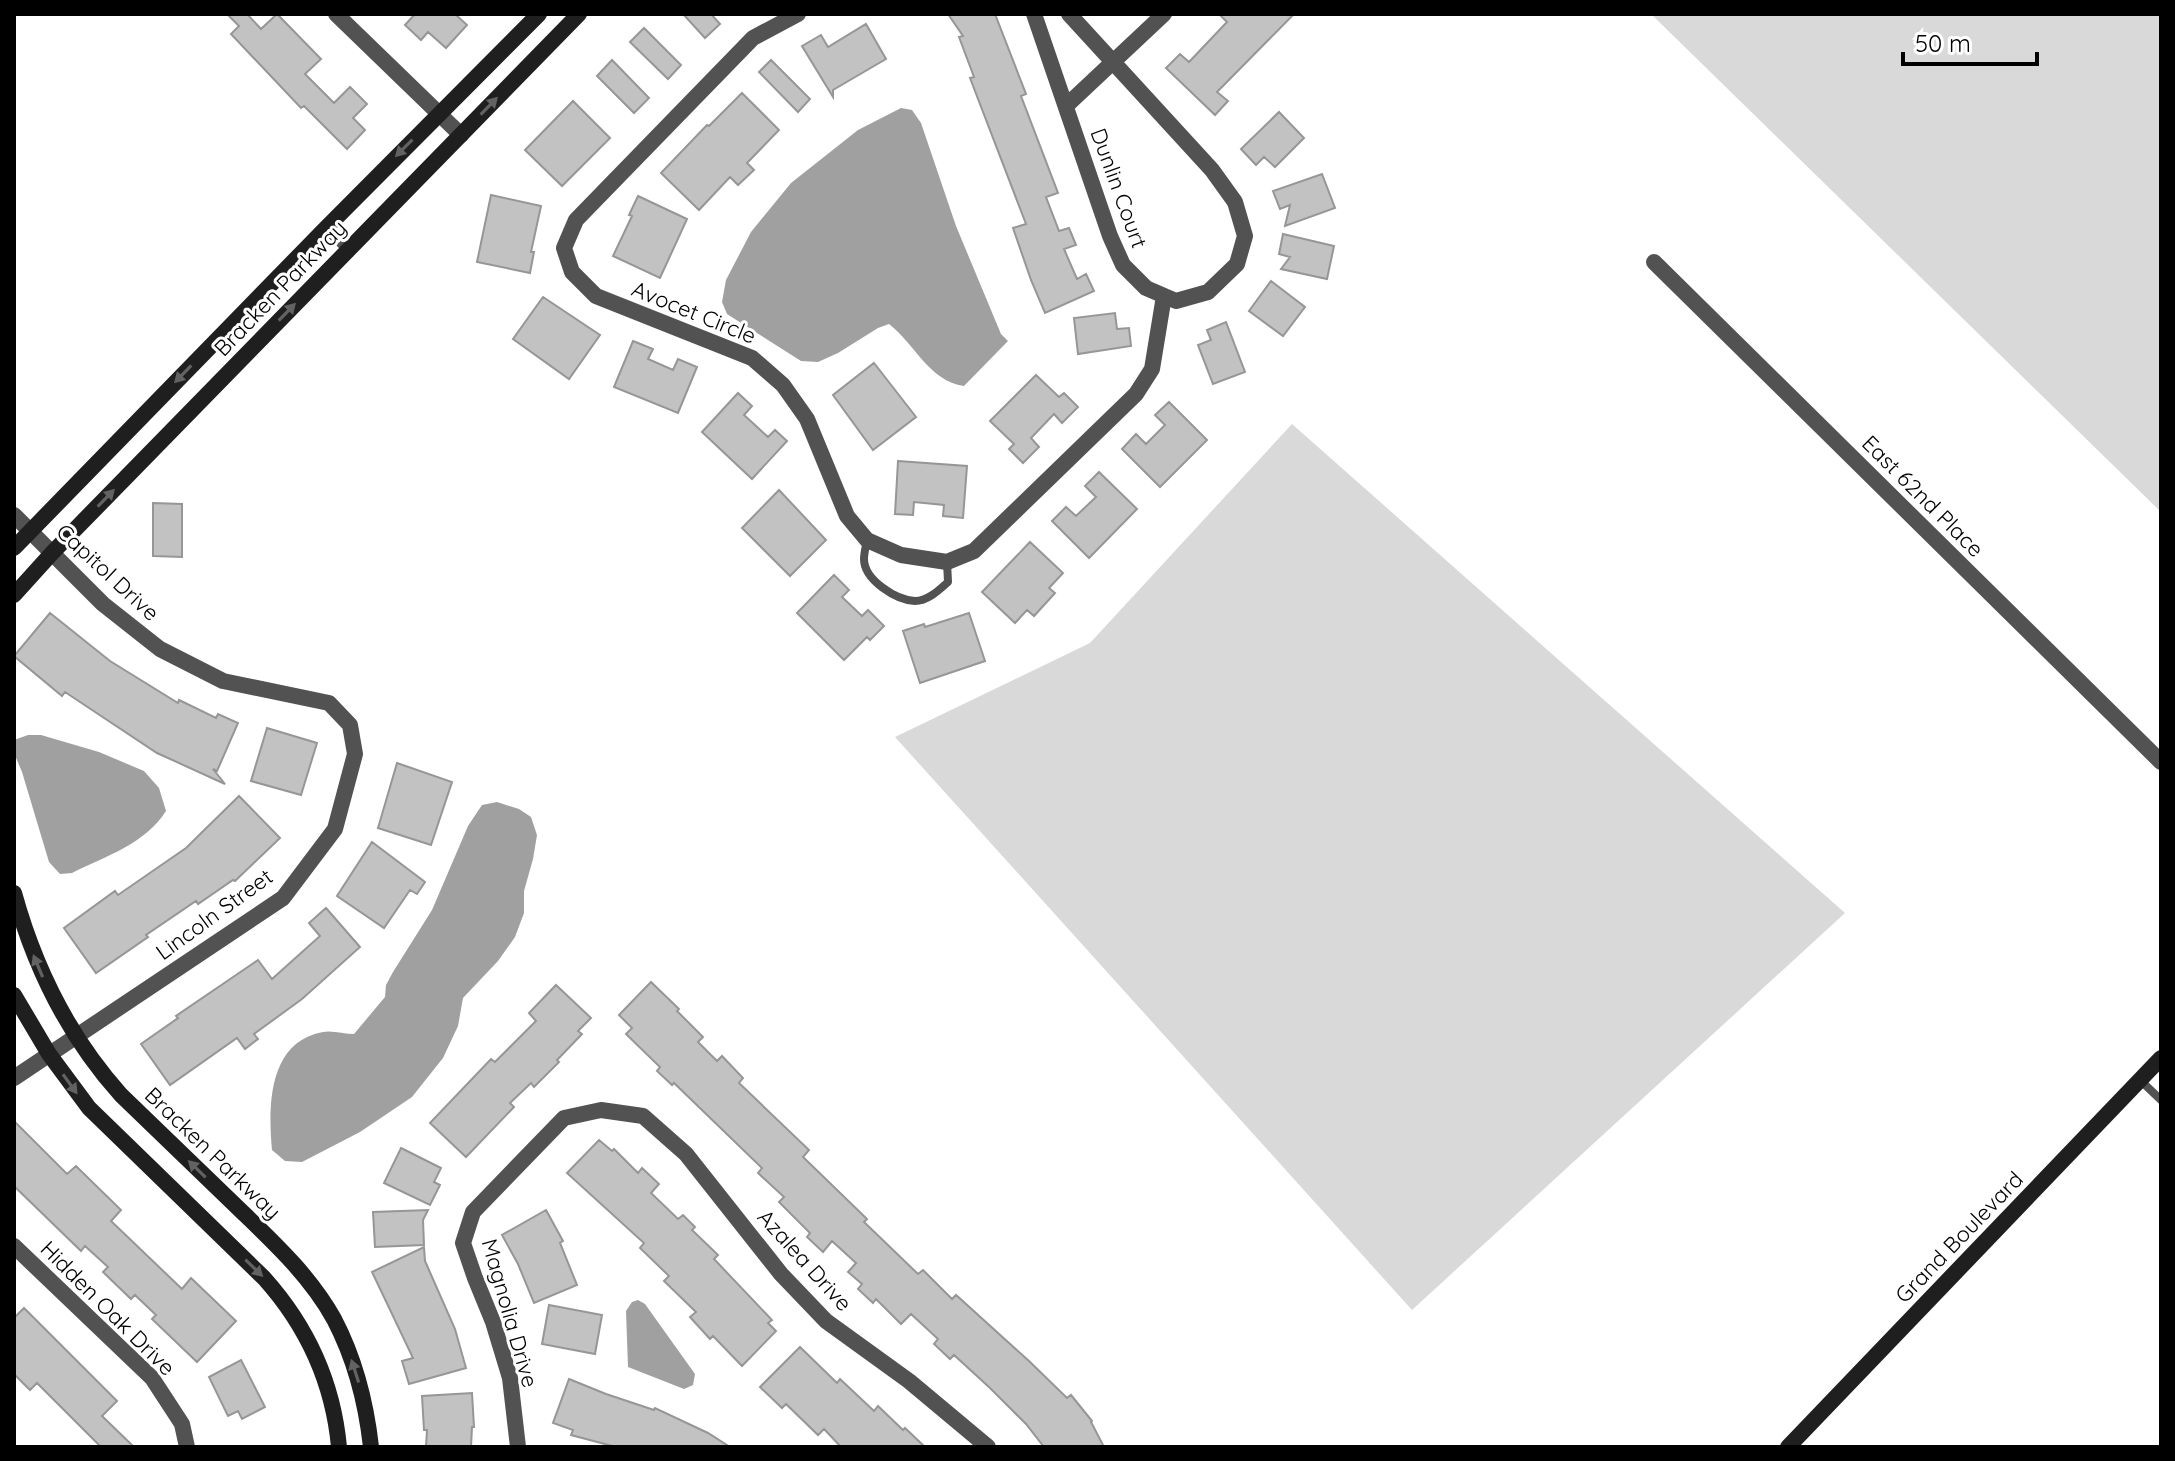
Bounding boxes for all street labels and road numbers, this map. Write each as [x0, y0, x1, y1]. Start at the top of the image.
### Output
street label: Dunlin Court [1084, 124, 1154, 252]
street label: Bracken Parkway [208, 214, 352, 362]
street label: Avocet Circle [628, 274, 760, 350]
street label: East 62nd Place [1856, 429, 1990, 563]
street label: Capitol Drive [51, 517, 165, 627]
street label: Lincoln Street [150, 862, 278, 966]
street label: Bracken Parkway [139, 1081, 287, 1225]
street label: Grand Boulevard [1889, 1165, 2029, 1309]
street label: Azalea Drive [752, 1203, 858, 1317]
street label: Hidden Oak Drive [35, 1235, 181, 1381]
street label: Magnolia Drive [475, 1235, 545, 1391]

